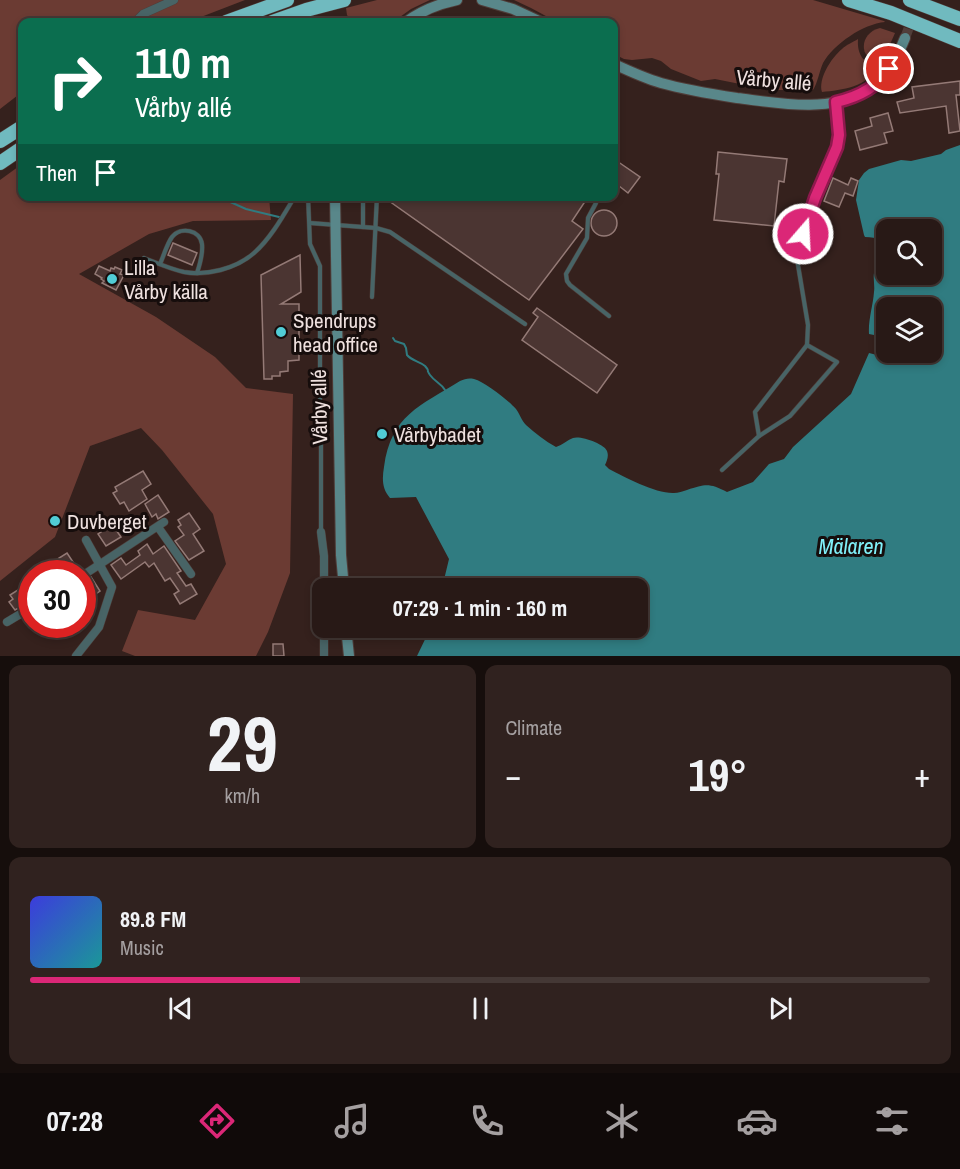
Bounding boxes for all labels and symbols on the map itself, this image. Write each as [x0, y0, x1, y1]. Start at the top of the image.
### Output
pin [863, 43, 914, 94]
street label: Vårby allé [735, 62, 813, 98]
position arrow [771, 202, 835, 266]
place label: Lilla Vårby källa [124, 253, 208, 306]
marker: Lilla Vårby källa [105, 272, 119, 286]
place label: Spendrups head office [293, 306, 378, 359]
marker: Spendrups head office [274, 325, 288, 339]
street label: Vårby allé [304, 369, 334, 445]
place label: Vårbybadet [394, 420, 481, 449]
marker: Vårbybadet [375, 427, 389, 441]
place label: Duvberget [67, 507, 147, 536]
marker: Duvberget [48, 514, 62, 528]
water label: Mälaren [818, 531, 884, 561]
speed limit sign: 30 [18, 560, 96, 638]

